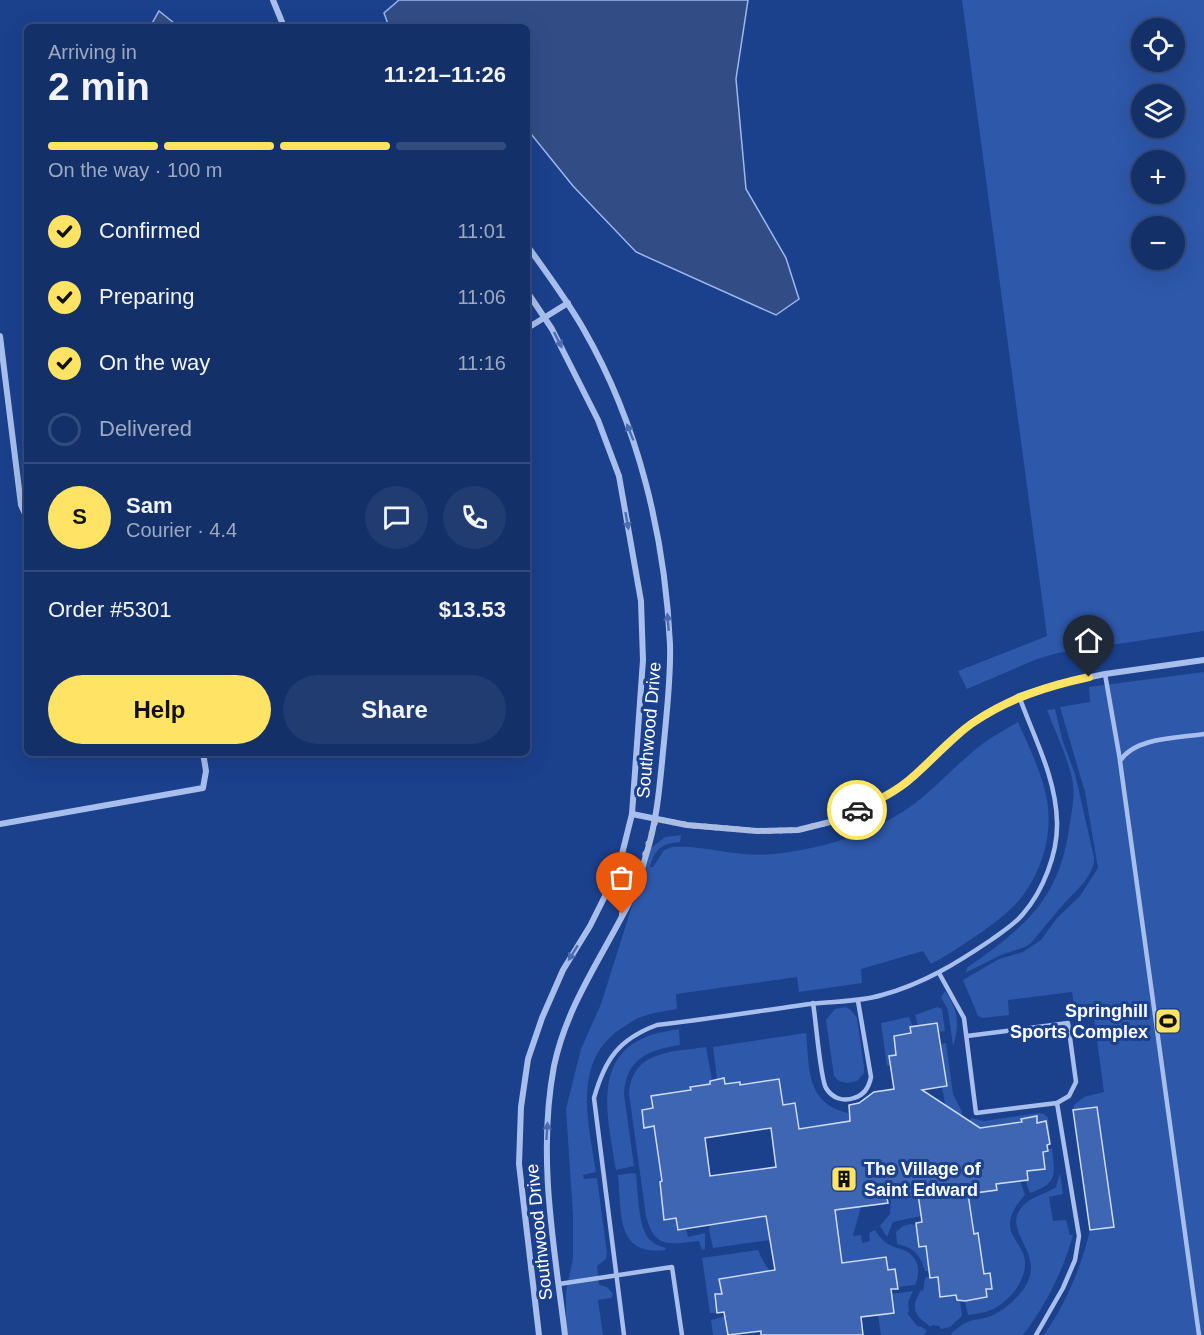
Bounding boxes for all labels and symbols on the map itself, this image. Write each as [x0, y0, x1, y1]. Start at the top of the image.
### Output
one-way arrow [553, 331, 562, 348]
one-way arrow [625, 422, 635, 440]
one-way arrow [622, 511, 631, 530]
one-way arrow [663, 613, 673, 632]
pin [1063, 615, 1114, 677]
street label: Southwood Drive [633, 661, 665, 799]
courier [827, 780, 887, 840]
pin [596, 852, 647, 914]
one-way arrow [568, 945, 579, 961]
place label: Springhill Sports Complex [1010, 1001, 1148, 1042]
sports icon: Springhill Sports Complex [1153, 1006, 1183, 1036]
one-way arrow [543, 1121, 552, 1140]
place label: The Village of Saint Edward [864, 1159, 982, 1200]
street label: Southwood Drive [522, 1163, 556, 1301]
building icon: The Village of Saint Edward [829, 1164, 859, 1194]

